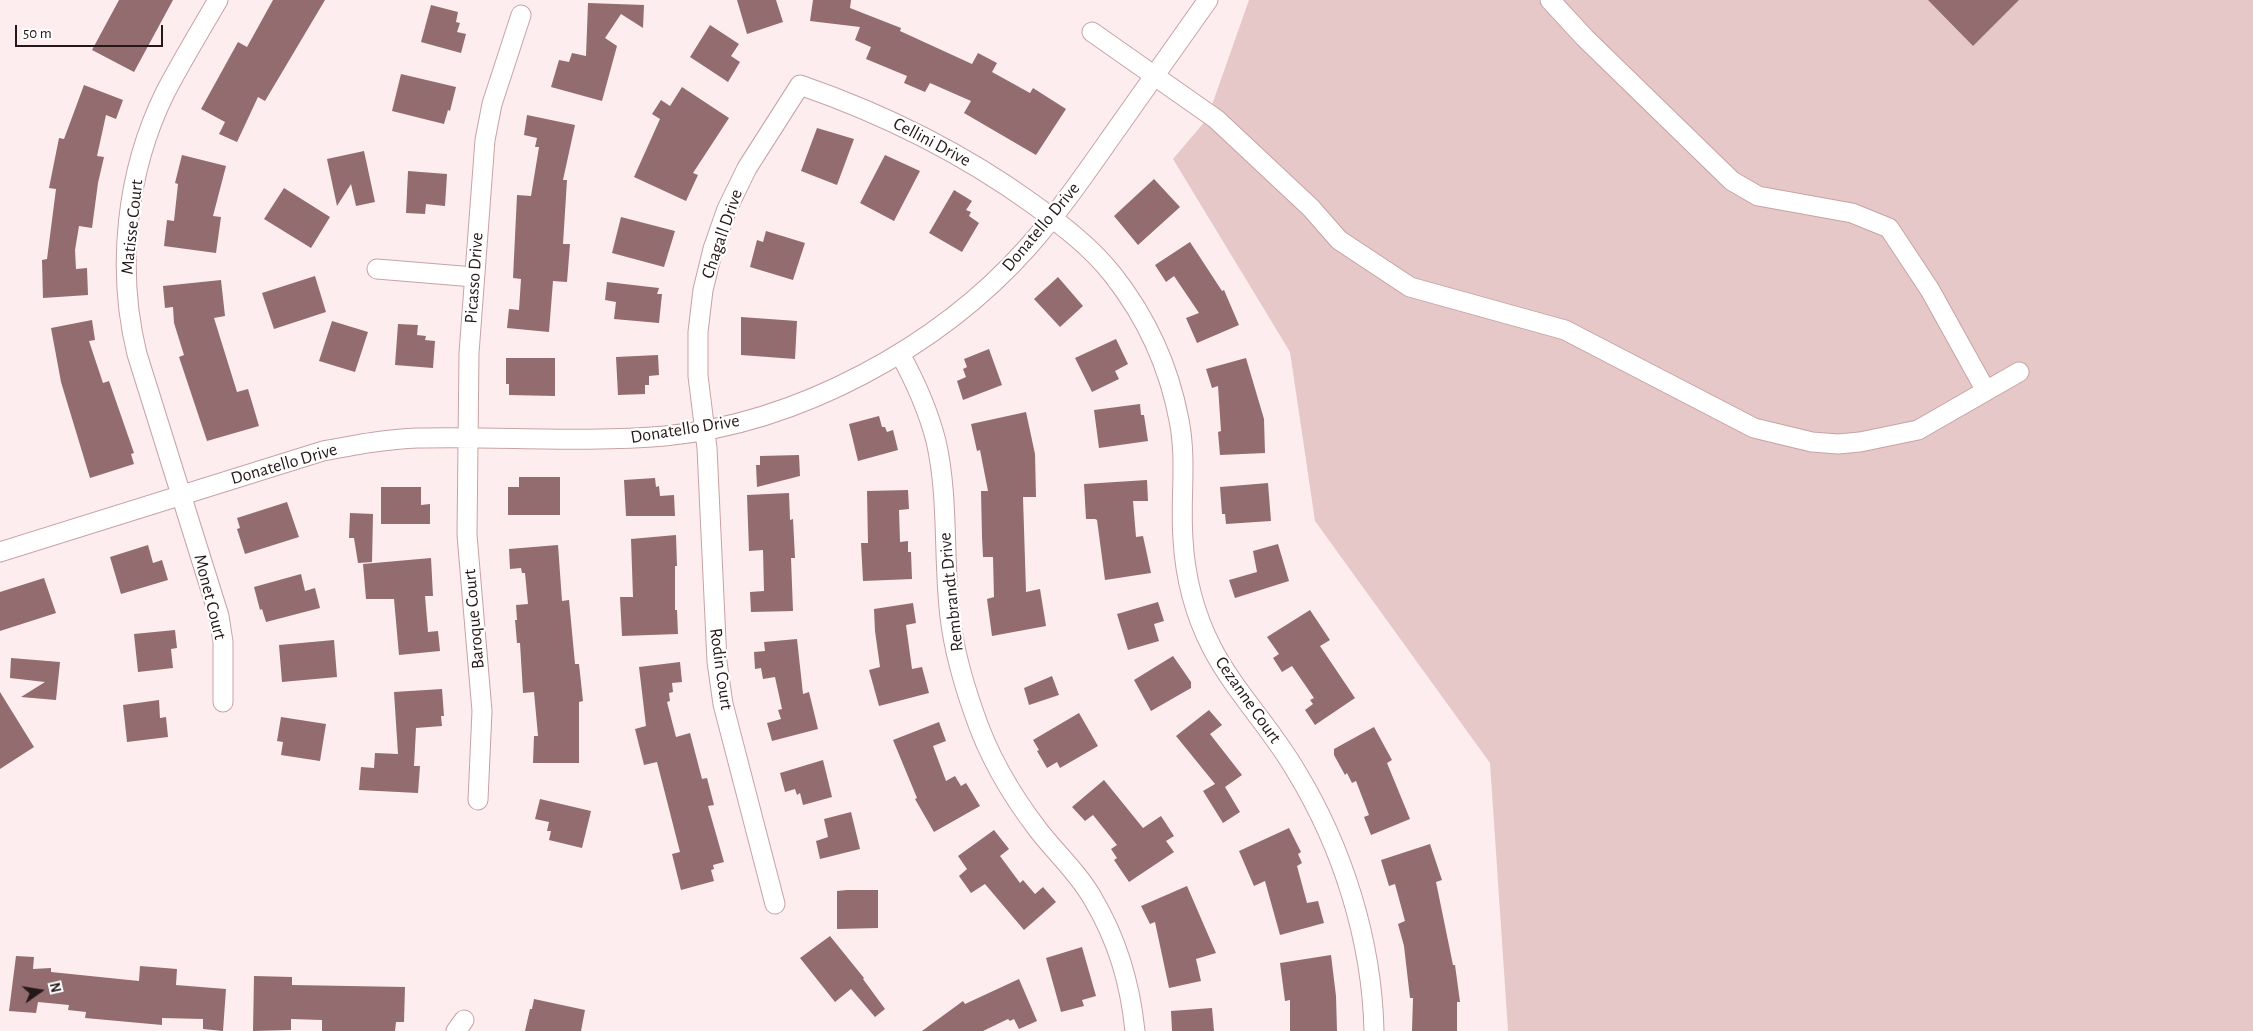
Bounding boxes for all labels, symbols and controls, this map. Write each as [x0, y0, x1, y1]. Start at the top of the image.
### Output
scale bar [18, 15, 165, 47]
text: 50 m [23, 26, 52, 41]
street label: Cellini Drive [890, 113, 974, 171]
street label: Matisse Court [116, 178, 148, 276]
street label: Donatello Drive [997, 178, 1085, 276]
street label: Chagall Drive [697, 186, 747, 282]
street label: Picasso Drive [460, 232, 488, 324]
street label: Donatello Drive [629, 410, 741, 448]
street label: Donatello Drive [228, 438, 340, 490]
street label: Rembrandt Drive [934, 531, 968, 653]
street label: Monet Court [189, 552, 231, 642]
street label: Baroque Court [459, 568, 489, 670]
street label: Rodin Court [705, 627, 737, 711]
street label: Cezanne Court [1210, 652, 1286, 748]
north arrow [15, 966, 65, 1016]
text: N [47, 981, 63, 994]

